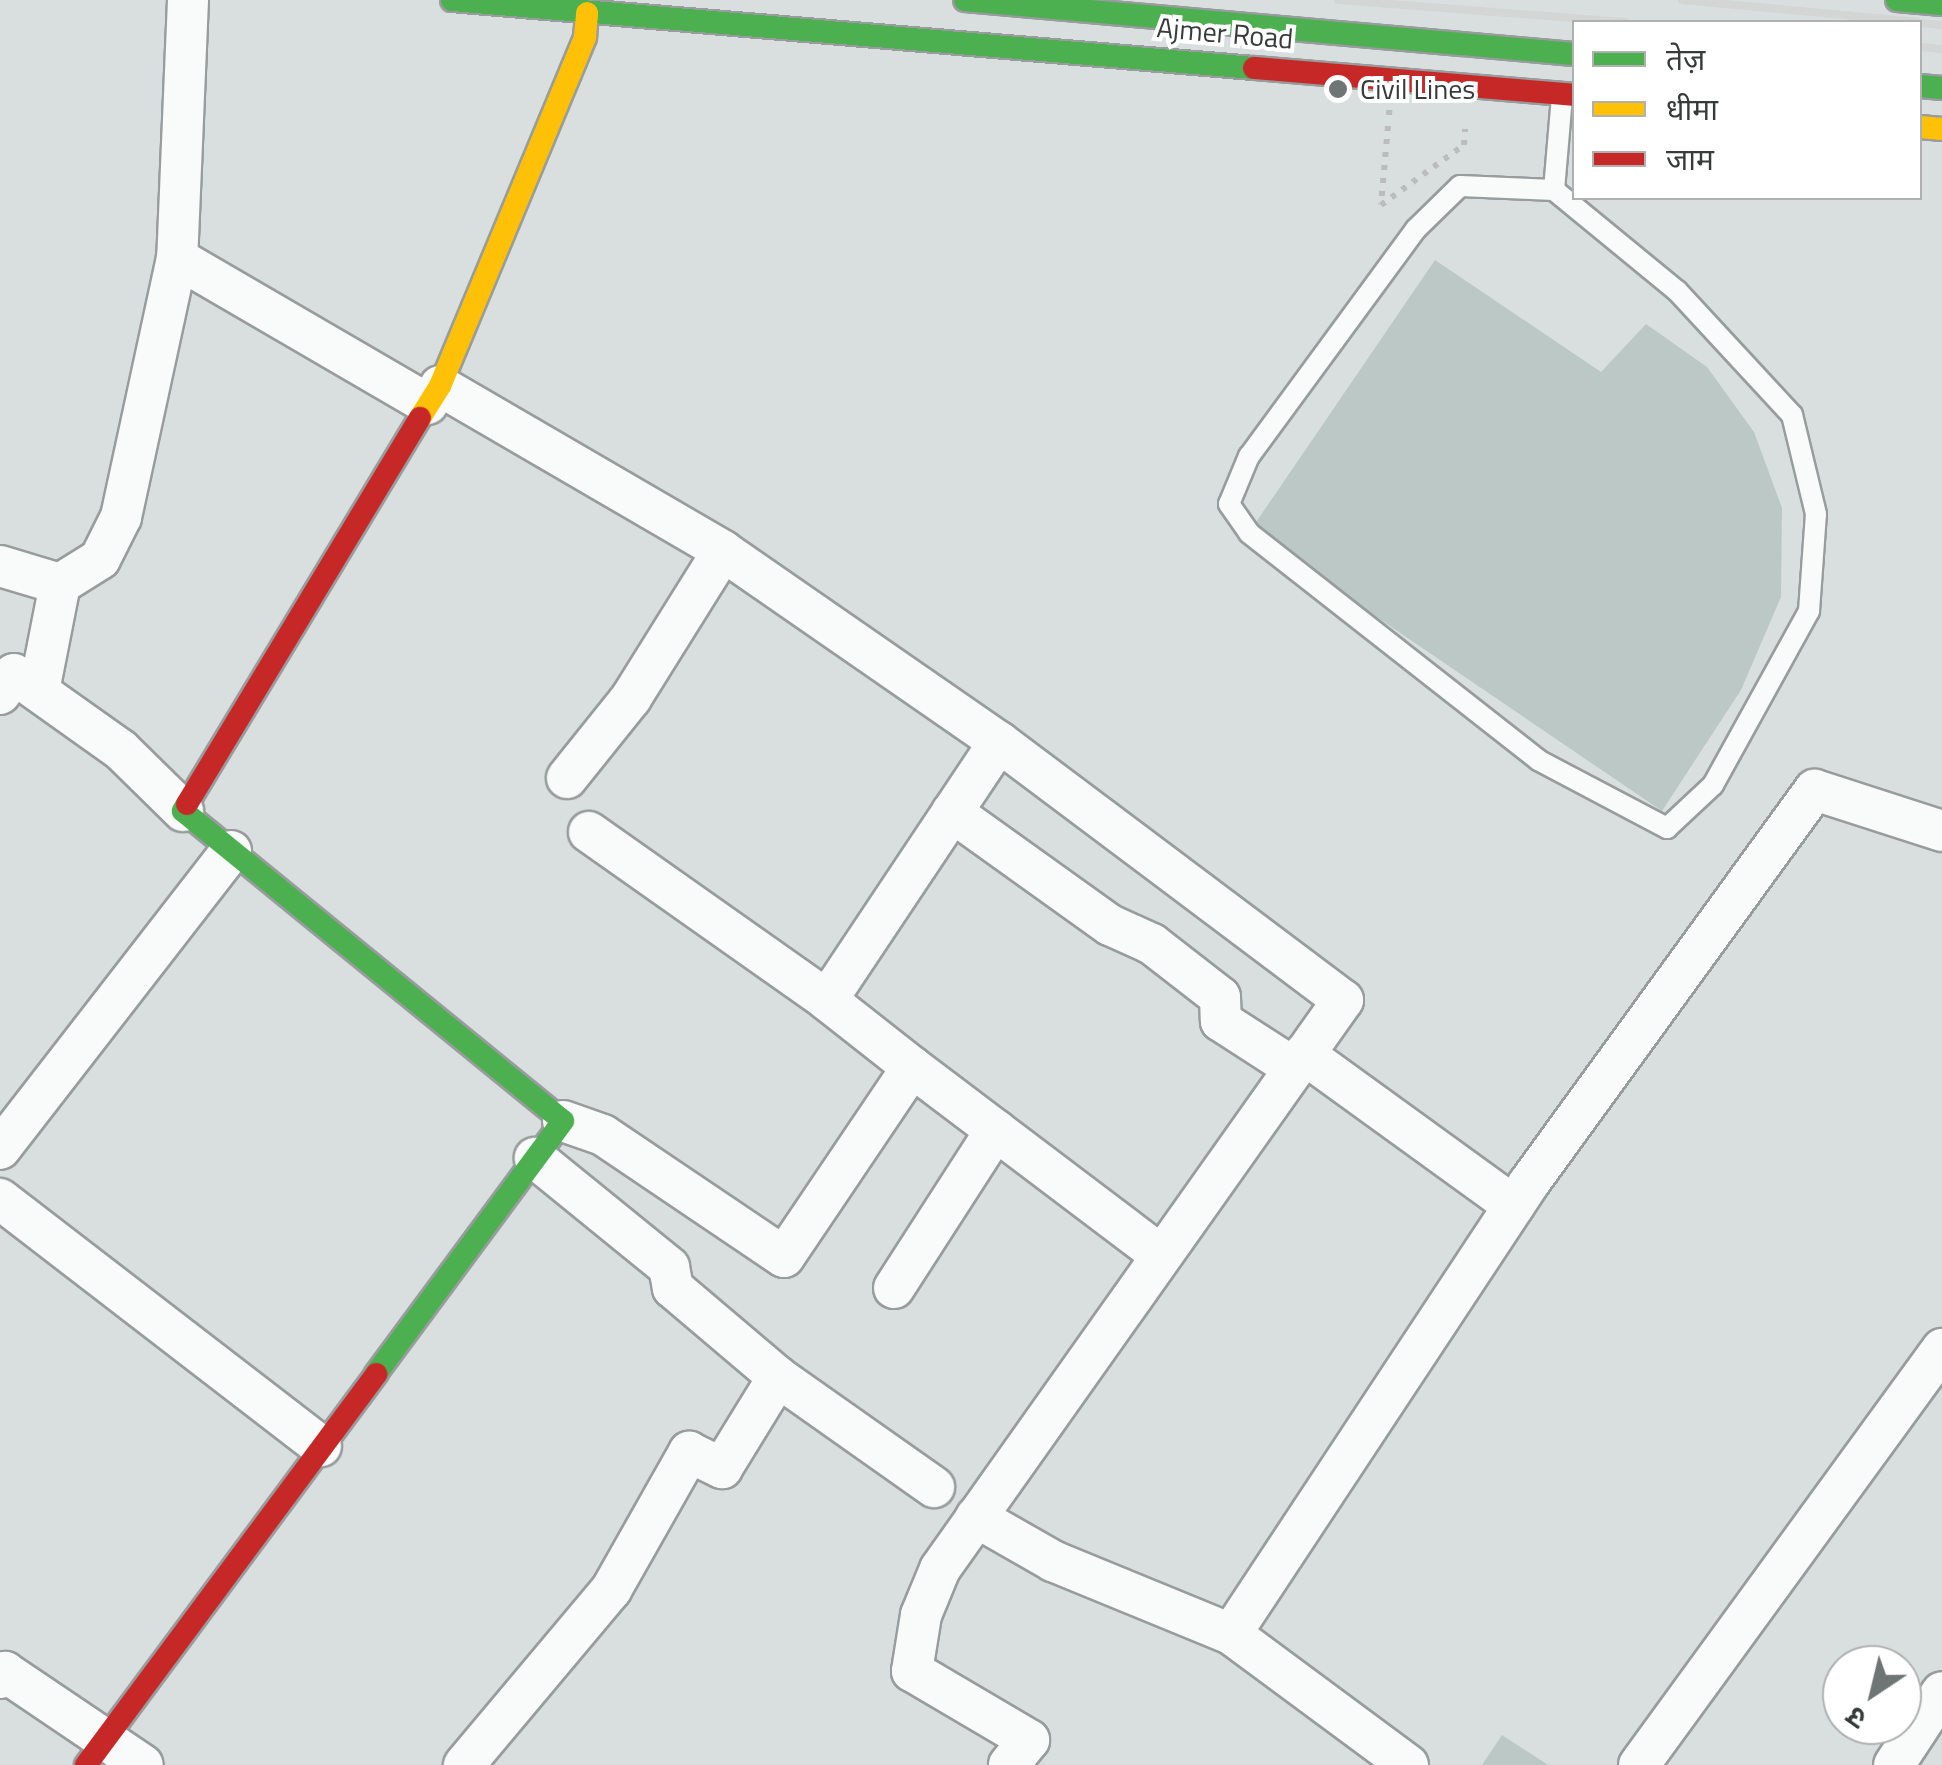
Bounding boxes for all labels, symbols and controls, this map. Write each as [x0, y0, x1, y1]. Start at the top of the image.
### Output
street label: Ajmer Road [1155, 10, 1295, 56]
legend [1572, 20, 1922, 200]
text: तेज़ [1666, 36, 1705, 82]
place label: Civil Lines [1360, 72, 1475, 106]
marker: Civil Lines [1325, 76, 1351, 102]
text: धीमा [1666, 86, 1718, 132]
text: जाम [1666, 136, 1714, 182]
north arrow [1822, 1645, 1922, 1745]
text: उ [1837, 1696, 1875, 1741]

